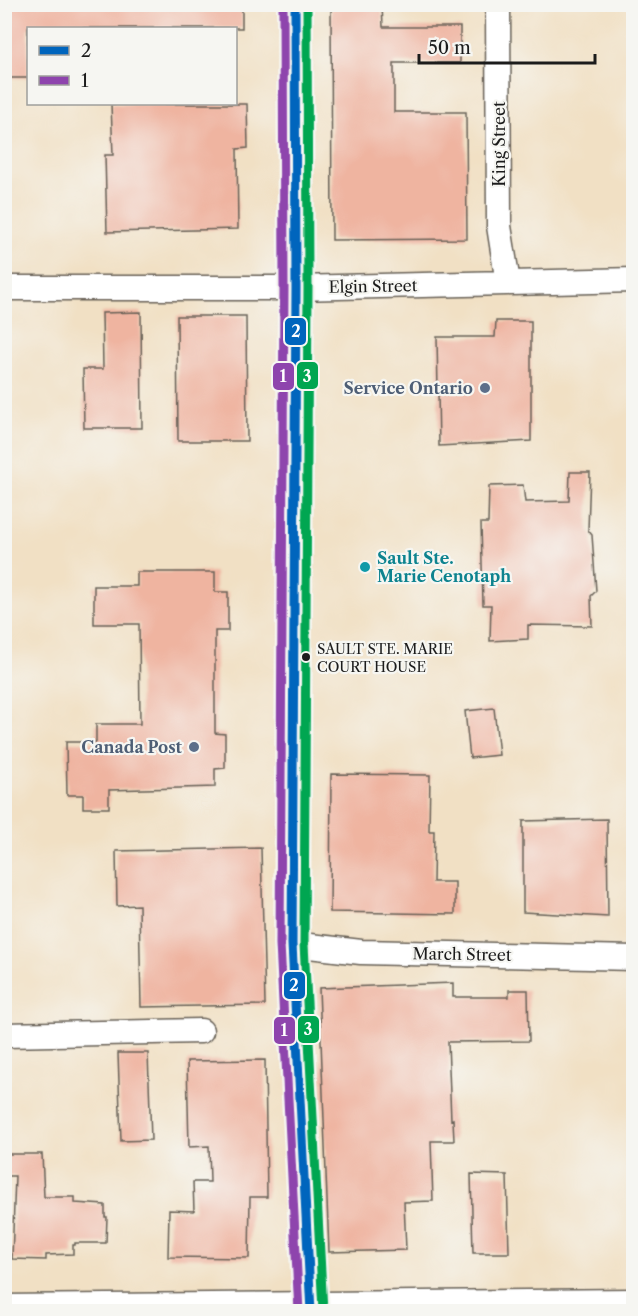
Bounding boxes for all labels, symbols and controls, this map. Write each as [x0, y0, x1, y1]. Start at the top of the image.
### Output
legend [27, 27, 237, 105]
scale bar [419, 27, 594, 65]
text: 50 m [428, 37, 471, 59]
text: 2 [81, 40, 91, 62]
text: 1 [81, 70, 89, 92]
street label: King Street [489, 101, 509, 187]
street label: Elgin Street [328, 275, 418, 297]
line badge: 2 [284, 317, 307, 346]
text: 2 [291, 321, 301, 341]
line badge: 3 [296, 361, 319, 390]
line badge: 1 [272, 362, 295, 391]
text: 1 [279, 366, 287, 386]
text: 3 [302, 366, 312, 386]
place label: Service Ontario [343, 378, 473, 398]
marker: Service Ontario [478, 381, 492, 395]
place label: Sault Ste. Marie Cenotaph [377, 548, 511, 586]
marker: Sault Ste. Marie Cenotaph [358, 560, 372, 574]
place label: SAULT STE. MARIE COURT HOUSE [317, 640, 453, 676]
marker: SAULT STE. MARIE COURT HOUSE [300, 651, 312, 663]
place label: Canada Post [81, 737, 183, 757]
marker: Canada Post [187, 740, 201, 754]
street label: March Street [412, 943, 512, 965]
line badge: 2 [283, 971, 306, 1000]
text: 2 [289, 975, 299, 995]
line badge: 3 [297, 1015, 320, 1044]
line badge: 1 [273, 1016, 296, 1045]
text: 3 [303, 1019, 313, 1039]
text: 1 [280, 1020, 288, 1040]

